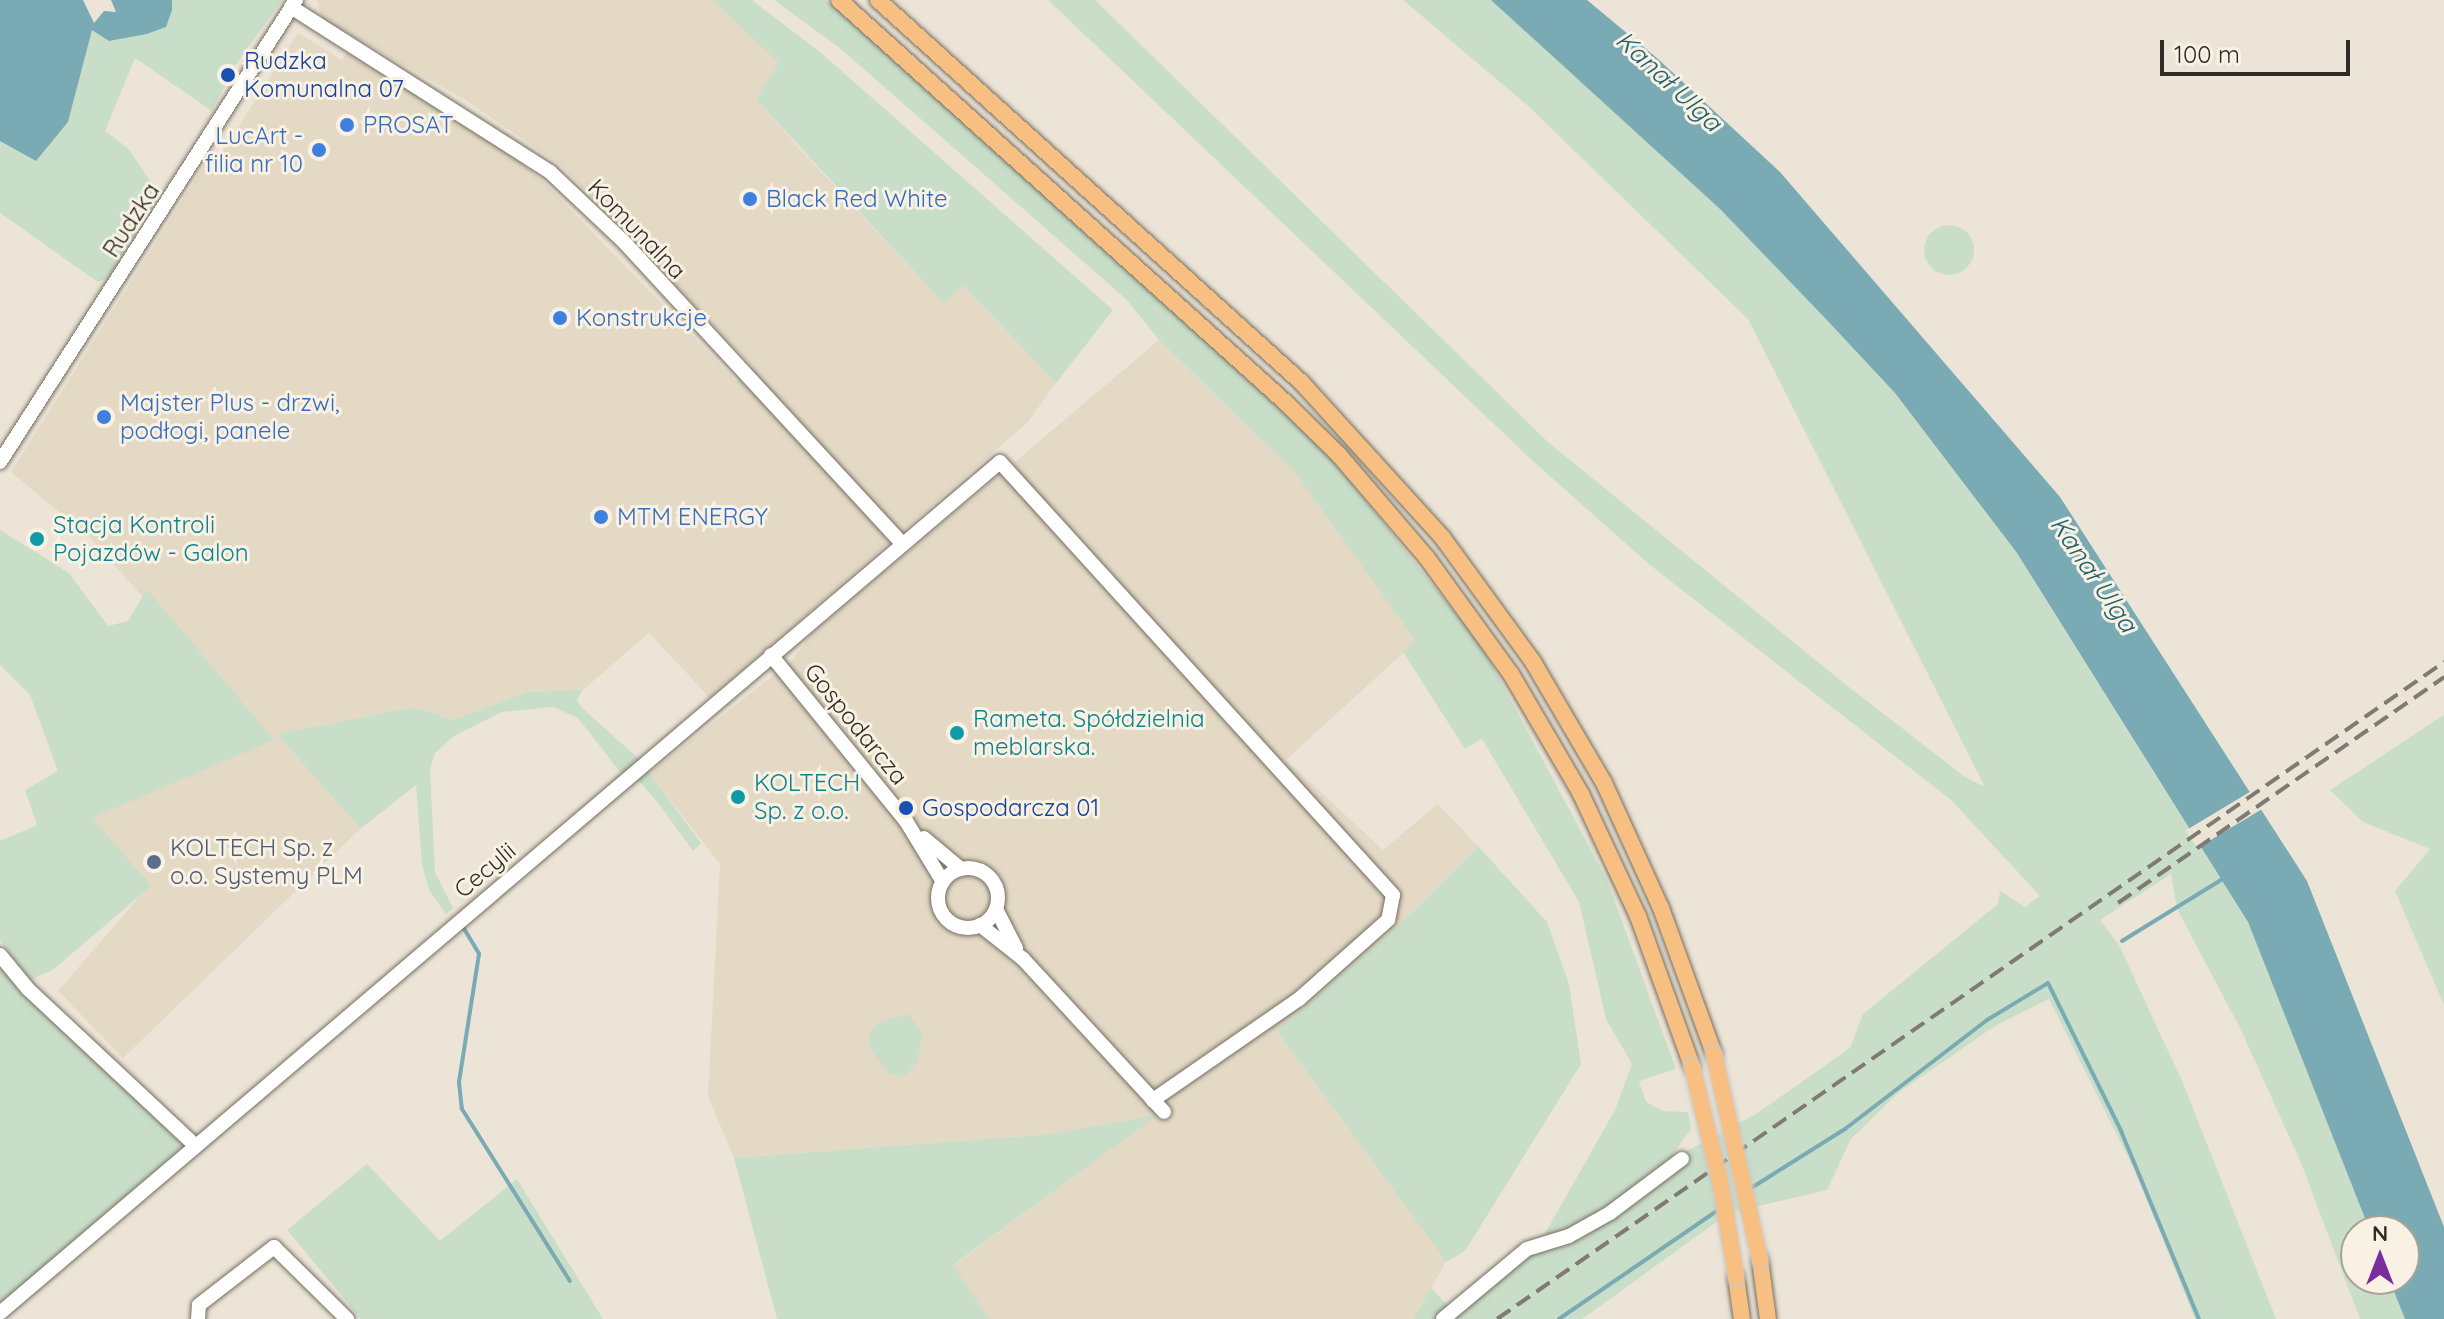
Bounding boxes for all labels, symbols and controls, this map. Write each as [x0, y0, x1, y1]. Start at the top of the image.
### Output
water label: Kanał Ulga [1610, 24, 1728, 138]
scale bar [2164, 24, 2354, 74]
text: 100 m [2174, 39, 2240, 69]
place label: Rudzka Komunalna 07 [244, 47, 404, 103]
marker: Rudzka Komunalna 07 [219, 66, 237, 84]
place label: PROSAT [363, 111, 454, 139]
marker: PROSAT [338, 116, 356, 134]
place label: LucArt - filia nr 10 [205, 122, 303, 178]
marker: LucArt - filia nr 10 [310, 141, 328, 159]
street label: Komunalna [582, 173, 692, 285]
street label: Rudzka [96, 177, 166, 263]
place label: Black Red White [766, 185, 948, 213]
marker: Black Red White [741, 190, 759, 208]
place label: Konstrukcje [576, 304, 707, 332]
marker: Konstrukcje [551, 309, 569, 327]
place label: Majster Plus - drzwi, podłogi, panele [120, 389, 340, 445]
marker: Majster Plus - drzwi, podłogi, panele [95, 408, 113, 426]
place label: MTM ENERGY [617, 503, 768, 531]
marker: MTM ENERGY [592, 508, 610, 526]
water label: Kanał Ulga [2044, 510, 2144, 638]
place label: Stacja Kontroli Pojazdów - Galon [53, 511, 249, 567]
marker: Stacja Kontroli Pojazdów - Galon [28, 530, 46, 548]
street label: Gospodarcza [798, 658, 914, 790]
place label: Rameta. Spółdzielnia meblarska. [973, 705, 1205, 761]
marker: Rameta. Spółdzielnia meblarska. [948, 724, 966, 742]
place label: KOLTECH Sp. z o.o. [754, 769, 860, 825]
marker: KOLTECH Sp. z o.o. [729, 788, 747, 806]
place label: Gospodarcza 01 [922, 794, 1099, 822]
marker: Gospodarcza 01 [897, 799, 915, 817]
place label: KOLTECH Sp. z o.o. Systemy PLM [170, 834, 363, 890]
street label: Cecylii [449, 836, 521, 904]
marker: KOLTECH Sp. z o.o. Systemy PLM [145, 853, 163, 871]
north arrow [2340, 1215, 2420, 1295]
text: N [2372, 1219, 2388, 1247]

